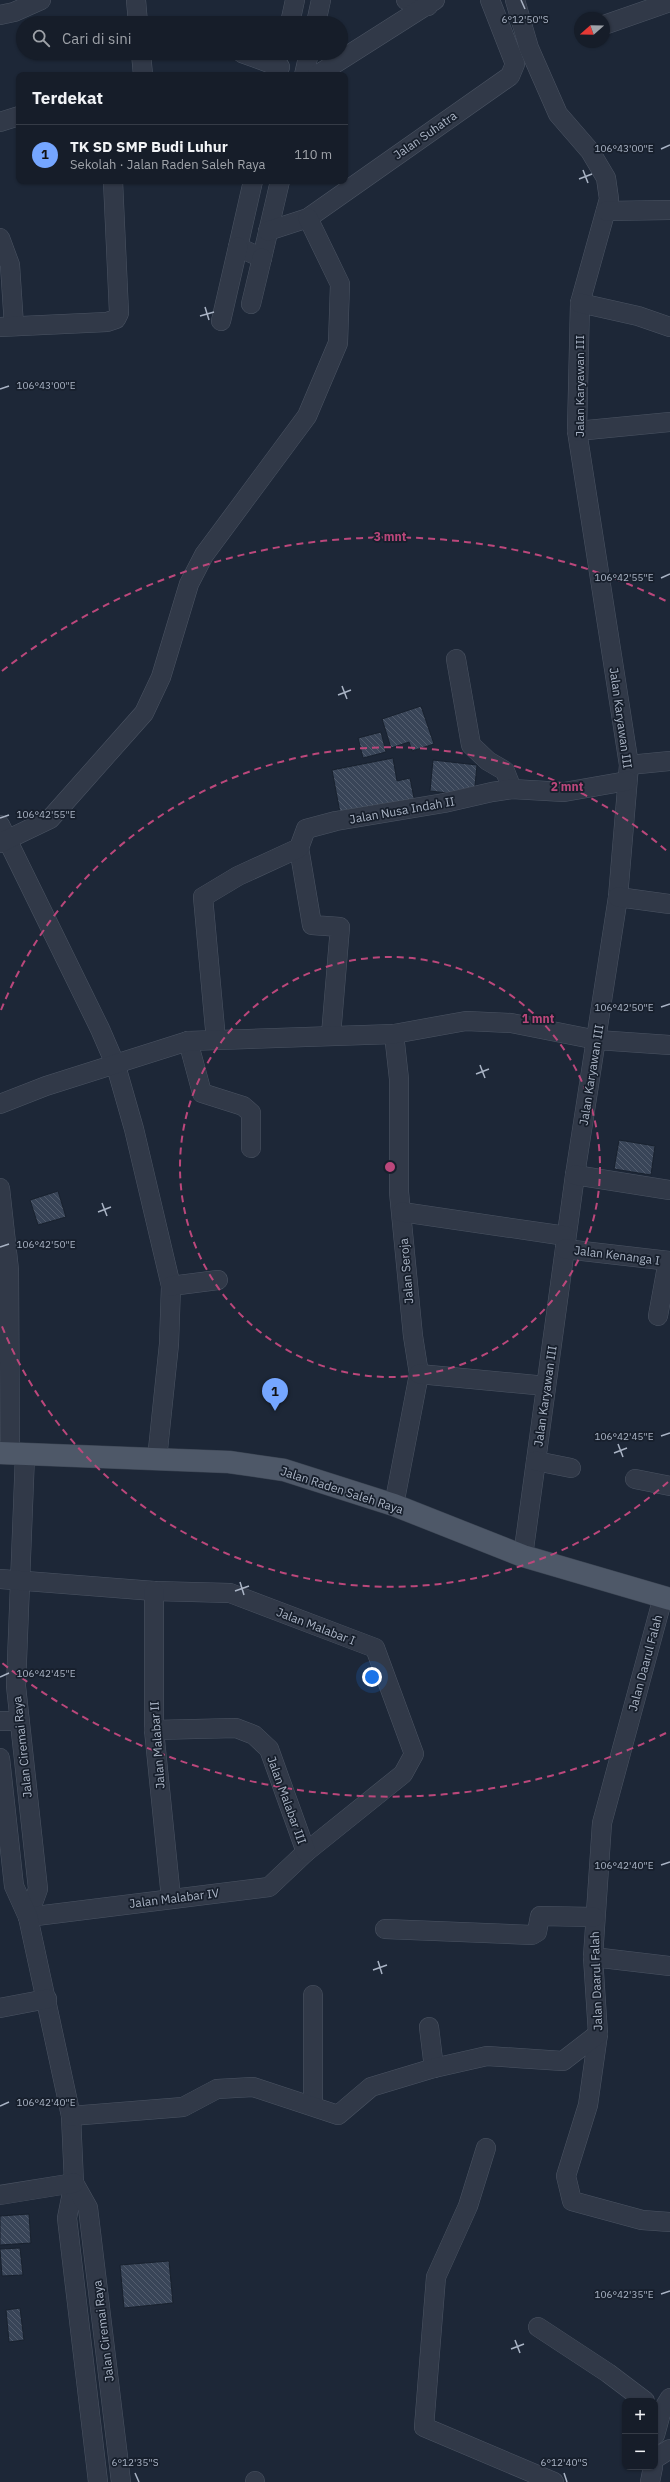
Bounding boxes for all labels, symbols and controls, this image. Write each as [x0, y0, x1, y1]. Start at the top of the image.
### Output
north arrow [574, 12, 610, 48]
text: 6°12'50"S [501, 13, 549, 26]
search box [16, 16, 348, 60]
icon: search [30, 27, 52, 49]
text: Cari di sini [62, 29, 131, 48]
text: Terdekat [32, 87, 103, 109]
street label: Jalan Suhatra [390, 107, 460, 162]
text: TK SD SMP Budi Luhur [70, 137, 228, 156]
text: 106°43'00"E [594, 142, 654, 155]
text: 1 [41, 146, 49, 163]
text: 110 m [294, 146, 332, 163]
text: Sekolah · Jalan Raden Saleh Raya [70, 156, 266, 173]
street label: Jalan Karyawan III [572, 335, 587, 437]
text: 106°43'00"E [16, 379, 76, 392]
text: 3 mnt [374, 529, 407, 544]
text: 106°42'55"E [594, 571, 654, 584]
street label: Jalan Karyawan III [606, 666, 636, 770]
text: 2 mnt [551, 779, 584, 794]
street label: Jalan Nusa Indah II [348, 793, 456, 827]
text: 106°42'55"E [16, 808, 76, 821]
text: 106°42'50"E [594, 1001, 654, 1014]
text: 1 mnt [522, 1011, 555, 1026]
street label: Jalan Karyawan III [576, 1023, 606, 1127]
centre of rings [383, 1160, 397, 1174]
street label: Jalan Seroja [396, 1237, 416, 1304]
text: 106°42'50"E [16, 1238, 76, 1251]
street label: Jalan Kenanga I [573, 1242, 661, 1268]
street label: Jalan Karyawan III [530, 1344, 560, 1448]
pin: 1 [262, 1378, 288, 1411]
text: 106°42'45"E [594, 1430, 654, 1443]
street label: Jalan Raden Saleh Raya [279, 1463, 406, 1517]
street label: Jalan Malabar I [275, 1604, 358, 1648]
street label: Jalan Daarul Falah [625, 1613, 665, 1713]
text: 106°42'45"E [16, 1667, 76, 1680]
your location [362, 1667, 382, 1687]
street label: Jalan Ciremai Raya [9, 1695, 35, 1799]
street label: Jalan Malabar II [146, 1700, 168, 1789]
street label: Jalan Malabar III [264, 1754, 310, 1846]
text: 106°42'40"E [594, 1859, 654, 1872]
street label: Jalan Malabar IV [128, 1885, 220, 1911]
street label: Jalan Daarul Falah [587, 1931, 605, 2031]
text: 106°42'40"E [16, 2096, 76, 2109]
street label: Jalan Ciremai Raya [89, 2279, 117, 2383]
text: 106°42'35"E [594, 2288, 654, 2301]
map controls [622, 2398, 658, 2470]
button: + [622, 2398, 658, 2434]
button: − [622, 2434, 658, 2470]
text: 6°12'35"S [111, 2456, 159, 2469]
text: 6°12'40"S [540, 2456, 588, 2469]

